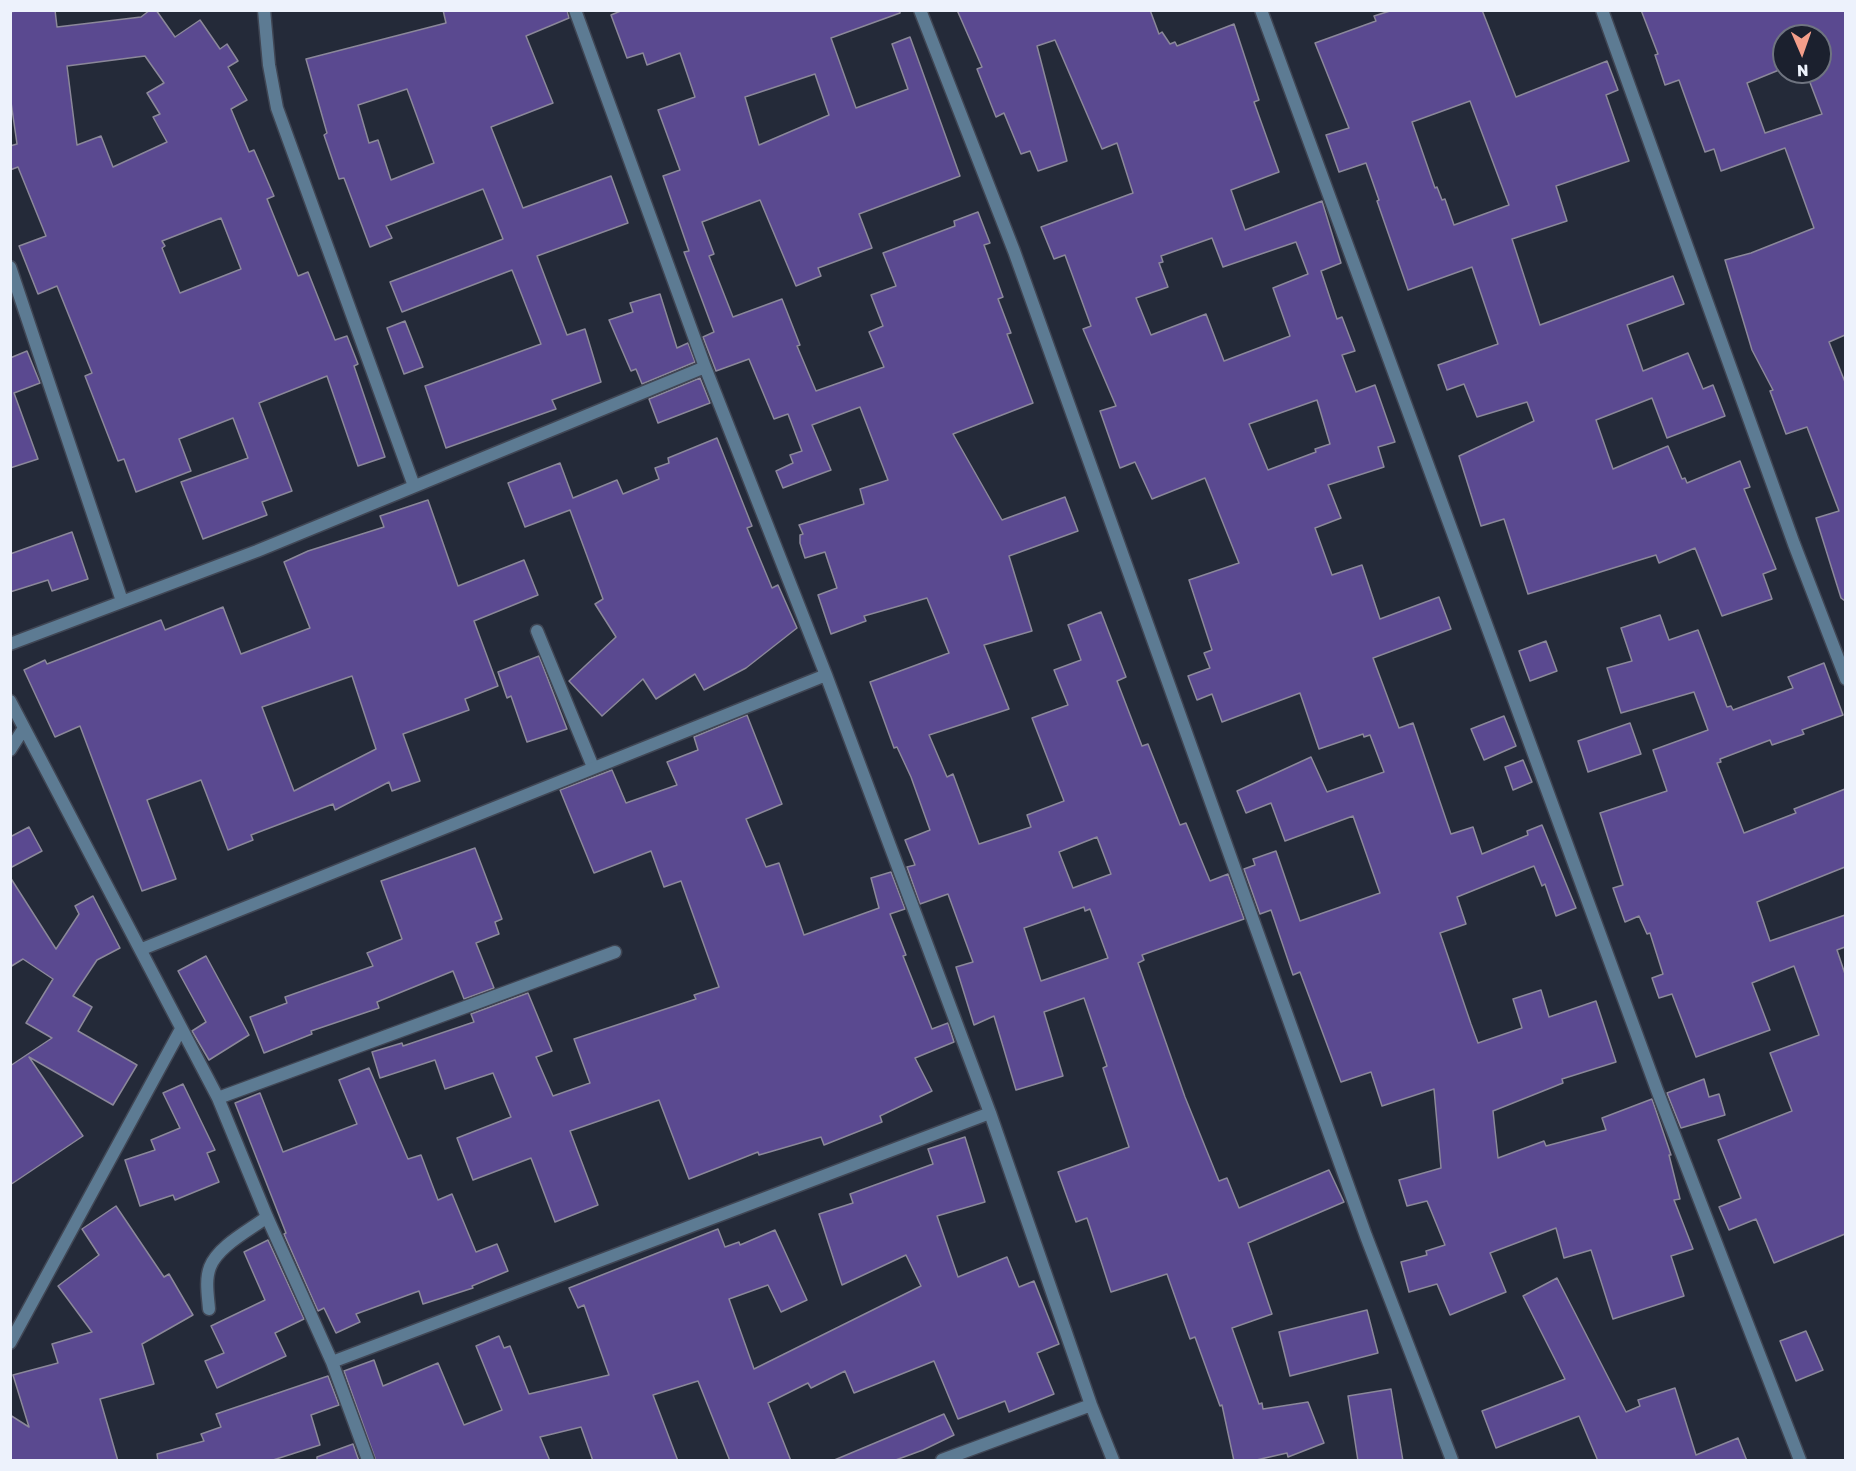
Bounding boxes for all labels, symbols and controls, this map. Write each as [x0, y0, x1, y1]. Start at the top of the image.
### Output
north arrow [1772, 24, 1832, 84]
text: N [1796, 61, 1809, 80]

